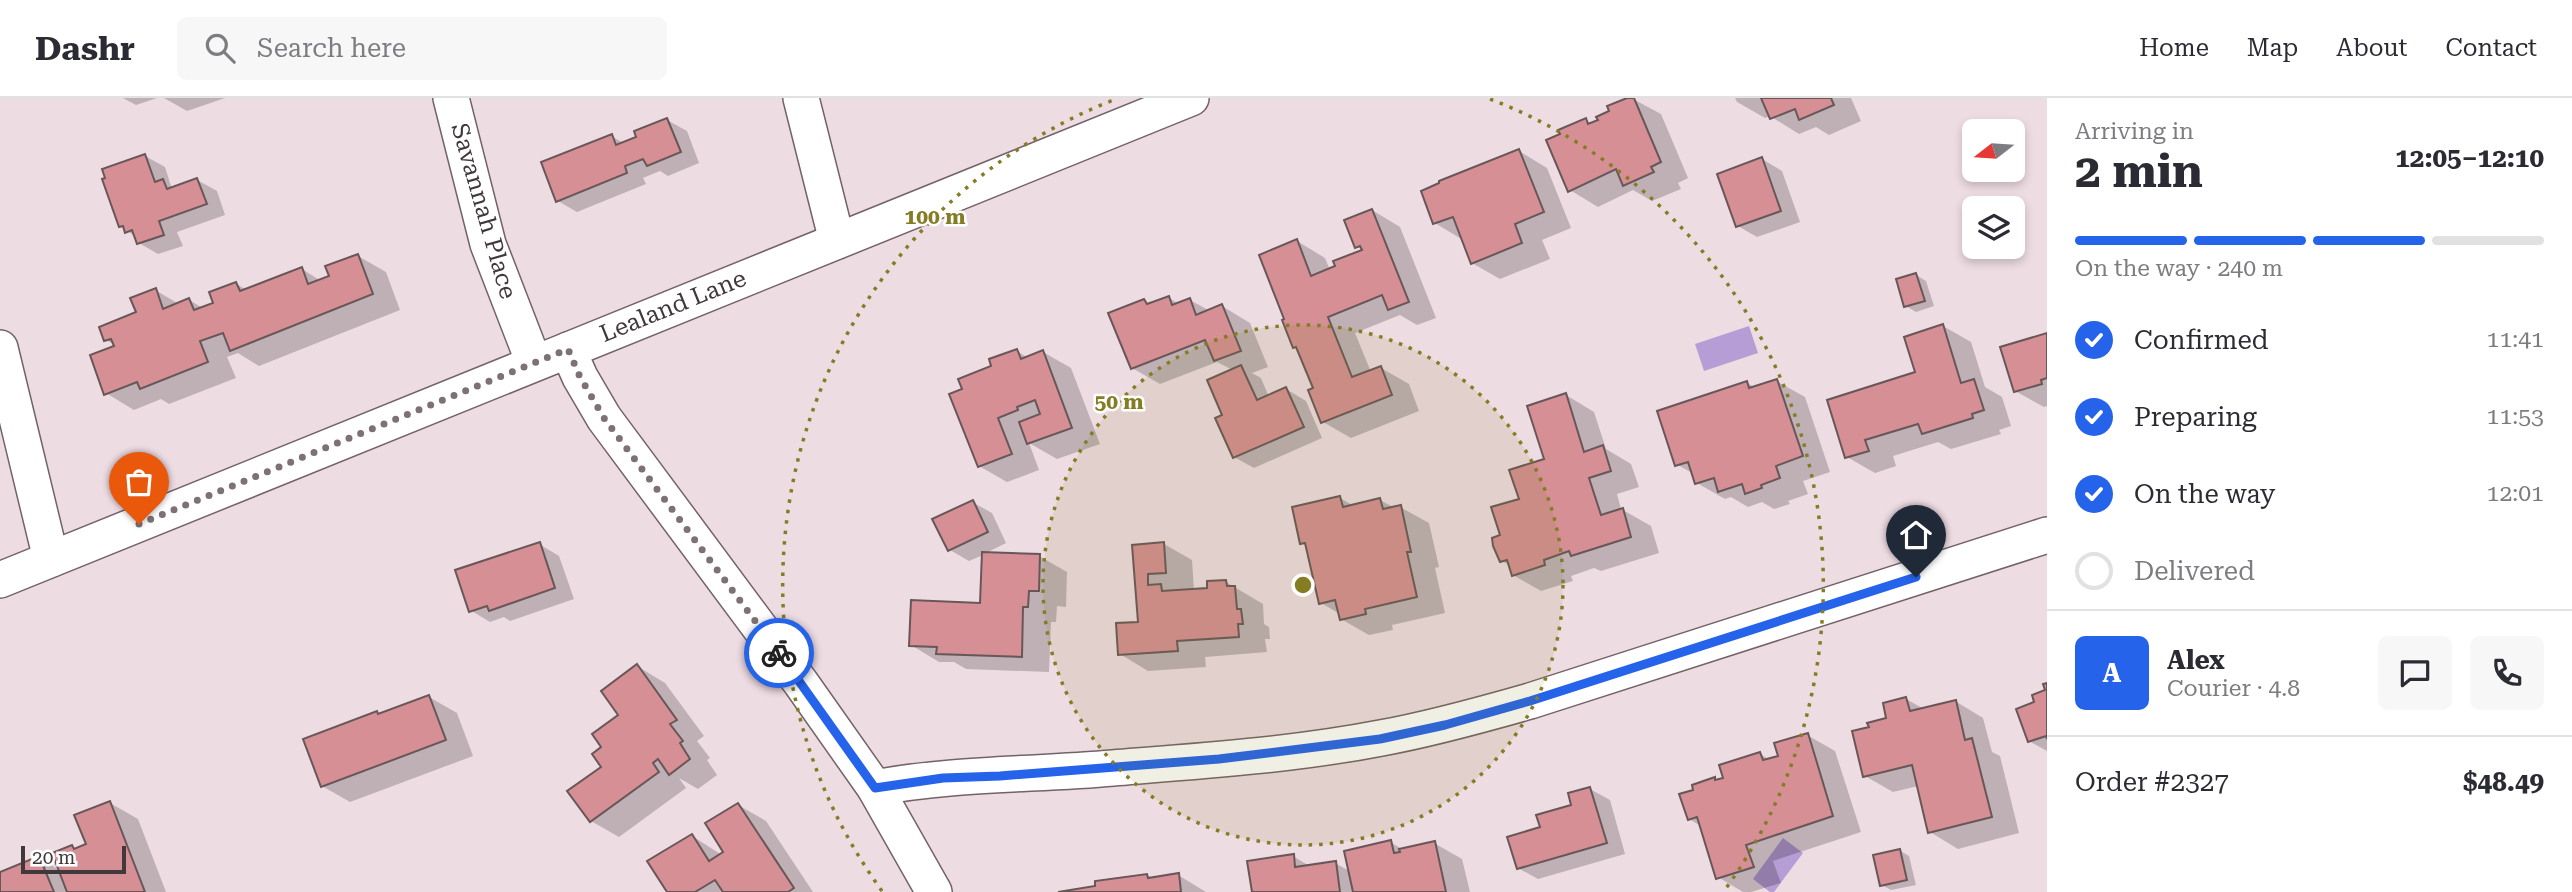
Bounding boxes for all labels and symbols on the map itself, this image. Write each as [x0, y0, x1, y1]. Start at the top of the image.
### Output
north arrow [1962, 119, 2025, 182]
street label: Savannah Place [446, 120, 522, 302]
text: 100 m [905, 205, 965, 229]
street label: Lealand Lane [596, 264, 750, 348]
text: 50 m [1094, 390, 1144, 414]
pin [109, 452, 169, 524]
pin [1886, 505, 1946, 577]
centre of rings [1291, 573, 1315, 597]
courier [744, 618, 814, 688]
scale bar [21, 843, 126, 875]

